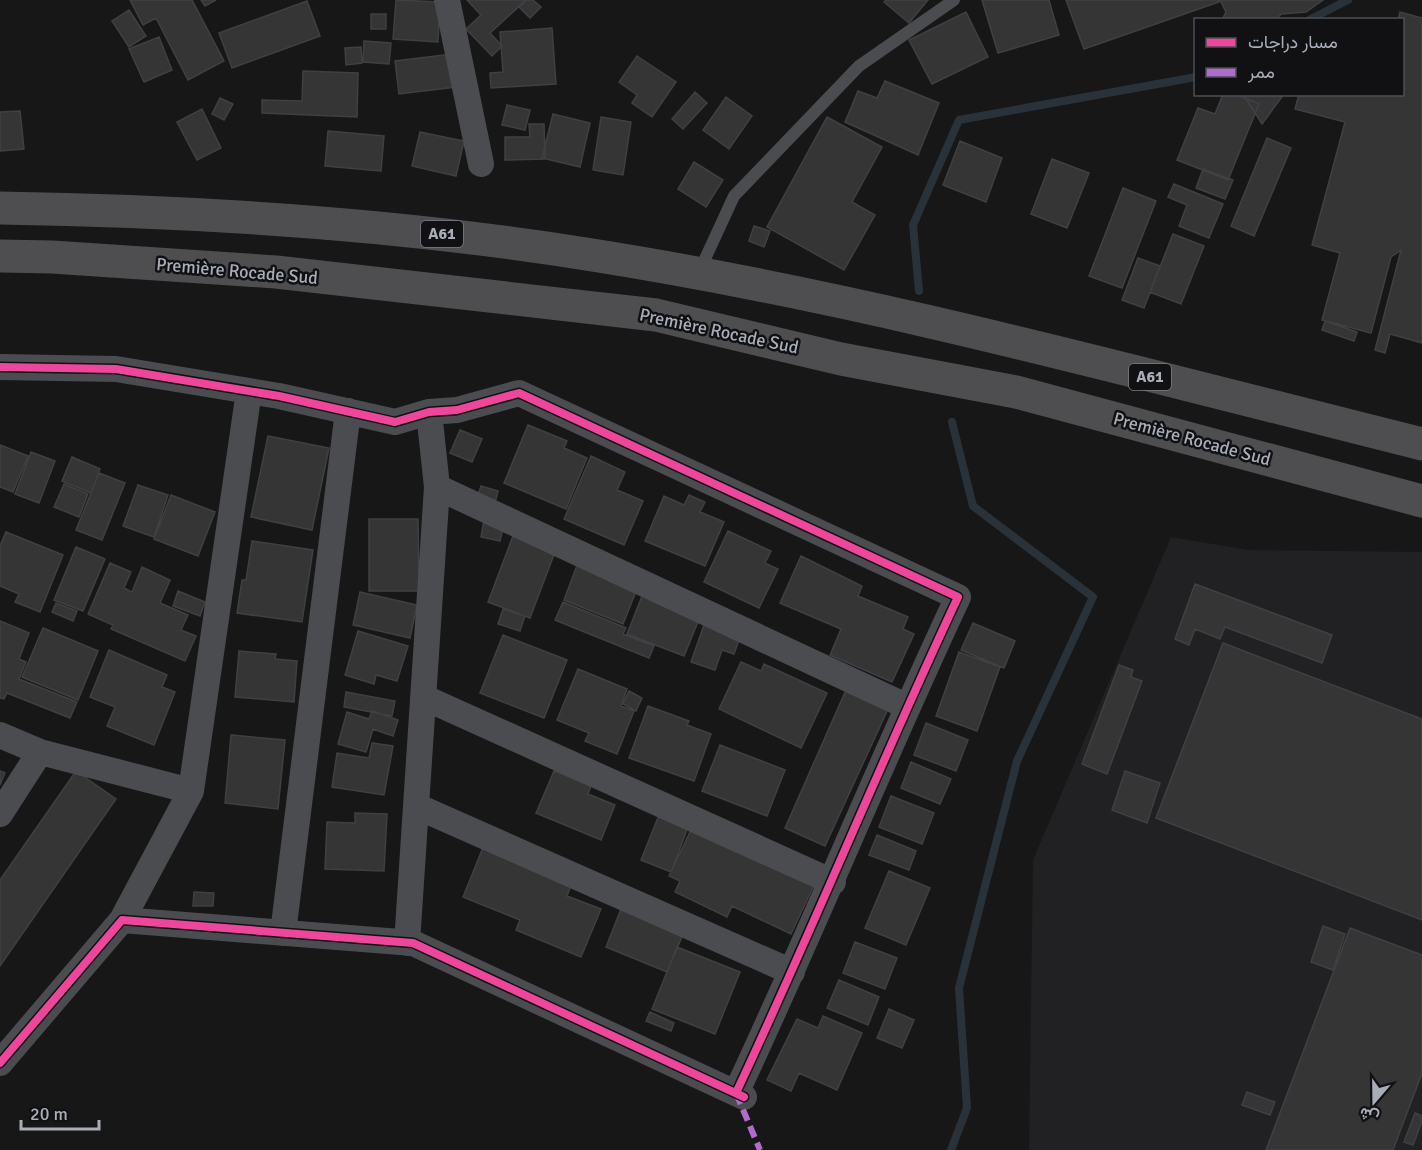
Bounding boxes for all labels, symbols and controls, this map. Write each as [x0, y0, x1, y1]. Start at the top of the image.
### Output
legend [1194, 18, 1404, 96]
text: مسار دراجات [1248, 31, 1338, 53]
text: ممر [1247, 61, 1275, 83]
road number: A61 [421, 221, 463, 247]
street label: Première Rocade Sud [155, 253, 319, 289]
street label: Première Rocade Sud [637, 303, 801, 359]
road number: A61 [1129, 364, 1171, 390]
street label: Première Rocade Sud [1111, 407, 1273, 471]
north arrow [1344, 1072, 1404, 1132]
scale bar [21, 1093, 99, 1131]
text: ش [1357, 1102, 1382, 1128]
text: 20 m [30, 1103, 68, 1125]

